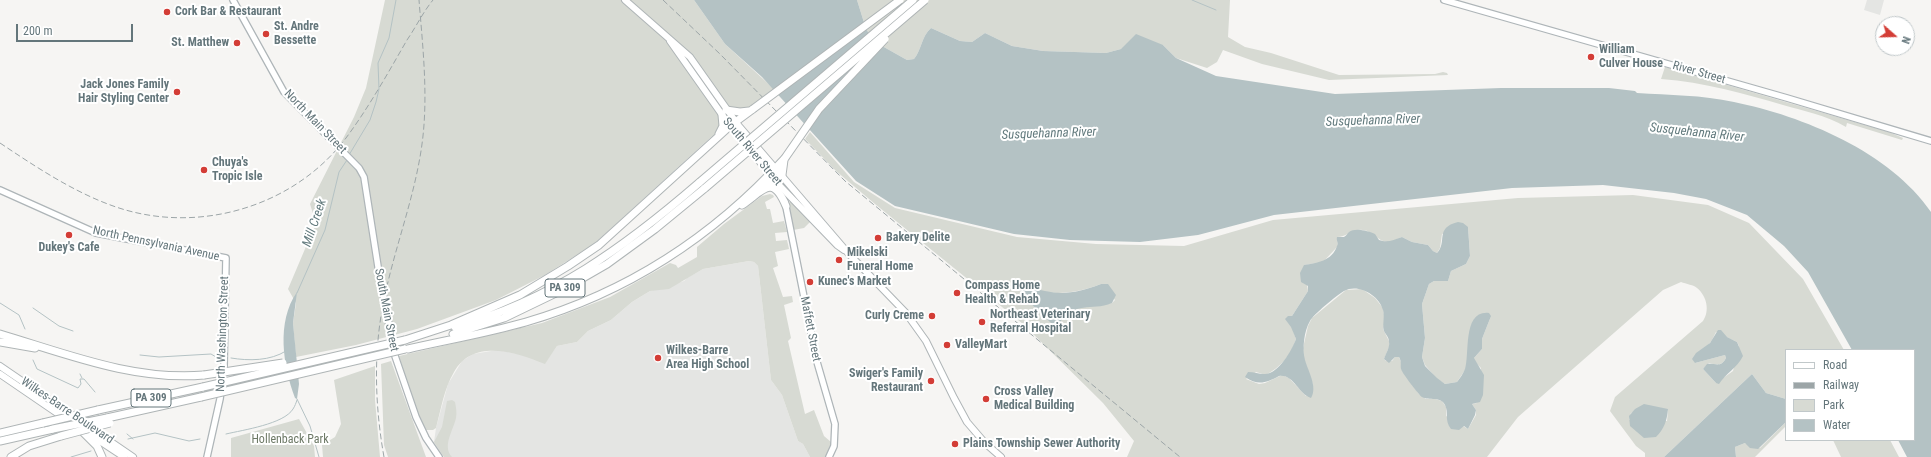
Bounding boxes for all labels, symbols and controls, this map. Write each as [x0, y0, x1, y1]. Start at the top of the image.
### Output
place label: Cork Bar & Restaurant [175, 5, 281, 19]
marker: Cork Bar & Restaurant [162, 7, 172, 17]
scale bar [18, 16, 135, 42]
north arrow [1875, 16, 1915, 56]
place label: St. Andre Bessette [274, 20, 319, 48]
text: 200 m [23, 24, 53, 38]
marker: St. Andre Bessette [261, 29, 271, 39]
text: N [1899, 35, 1913, 45]
place label: St. Matthew [171, 36, 229, 50]
marker: St. Matthew [232, 38, 242, 48]
place label: William Culver House [1599, 43, 1663, 71]
marker: William Culver House [1586, 52, 1596, 62]
street label: River Street [1671, 59, 1727, 87]
place label: Jack Jones Family Hair Styling Center [78, 78, 169, 106]
marker: Jack Jones Family Hair Styling Center [172, 87, 182, 97]
street label: North Main Street [281, 87, 349, 157]
water label: Susquehanna River [1325, 112, 1421, 130]
street label: South River Street [719, 115, 785, 189]
water label: Susquehanna River [1649, 120, 1745, 146]
water label: Susquehanna River [1001, 125, 1097, 143]
place label: Chuya's Tropic Isle [212, 156, 263, 184]
marker: Chuya's Tropic Isle [199, 165, 209, 175]
water label: Mill Creek [300, 197, 330, 249]
street label: North Pennsylvania Avenue [91, 224, 221, 264]
marker: Dukey's Cafe [64, 230, 74, 240]
place label: Bakery Delite [886, 231, 950, 245]
marker: Bakery Delite [873, 233, 883, 243]
place label: Dukey's Cafe [38, 241, 100, 255]
place label: Mikelski Funeral Home [847, 246, 913, 274]
marker: Mikelski Funeral Home [834, 255, 844, 265]
street label: South Main Street [371, 267, 401, 353]
place label: Kunec's Market [818, 275, 891, 289]
street label: North Washington Street [214, 276, 232, 392]
marker: Kunec's Market [805, 277, 815, 287]
road number: PA 309 [545, 279, 585, 297]
place label: Compass Home Health & Rehab [965, 279, 1040, 307]
marker: Compass Home Health & Rehab [952, 288, 962, 298]
street label: Maffett Street [797, 295, 823, 363]
place label: Northeast Veterinary Referral Hospital [990, 308, 1090, 336]
place label: Curly Creme [865, 309, 924, 323]
marker: Curly Creme [927, 311, 937, 321]
marker: Northeast Veterinary Referral Hospital [977, 317, 987, 327]
place label: ValleyMart [955, 338, 1007, 352]
marker: ValleyMart [942, 340, 952, 350]
place label: Wilkes-Barre Area High School [666, 344, 749, 372]
legend [1785, 349, 1915, 441]
marker: Wilkes-Barre Area High School [653, 353, 663, 363]
text: Road [1823, 358, 1847, 372]
place label: Swiger's Family Restaurant [849, 367, 923, 395]
street label: Wilkes-Barre Boulevard [18, 375, 116, 447]
marker: Swiger's Family Restaurant [926, 376, 936, 386]
text: Railway [1823, 378, 1859, 392]
place label: Cross Valley Medical Building [994, 385, 1074, 413]
road number: PA 309 [131, 389, 171, 407]
marker: Cross Valley Medical Building [981, 394, 991, 404]
text: Park [1823, 398, 1844, 412]
text: Water [1823, 418, 1851, 432]
park label: Hollenback Park [251, 433, 329, 447]
place label: Plains Township Sewer Authority [963, 437, 1120, 451]
marker: Plains Township Sewer Authority [950, 439, 960, 449]

